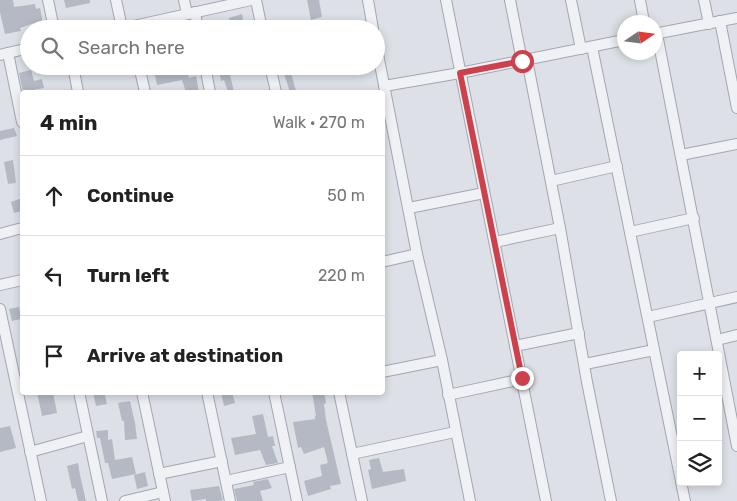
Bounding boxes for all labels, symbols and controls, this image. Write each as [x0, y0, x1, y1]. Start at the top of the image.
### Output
north arrow [617, 15, 662, 60]
search box [20, 20, 385, 75]
icon: search [38, 34, 66, 62]
text: Search here [78, 36, 185, 59]
route start [511, 50, 534, 73]
text: 4 min [40, 110, 98, 135]
text: Walk · 270 m [273, 113, 365, 132]
icon: ahead [40, 182, 68, 210]
text: Continue [87, 184, 174, 207]
text: 50 m [327, 186, 365, 205]
icon: left [40, 262, 68, 290]
text: Turn left [87, 264, 169, 287]
text: 220 m [318, 266, 365, 285]
icon: arrive [40, 342, 68, 370]
text: Arrive at destination [87, 344, 283, 367]
map controls [677, 351, 722, 486]
button: + [677, 351, 722, 396]
route end [511, 367, 534, 390]
button: − [677, 396, 722, 441]
button: layers [677, 441, 722, 486]

